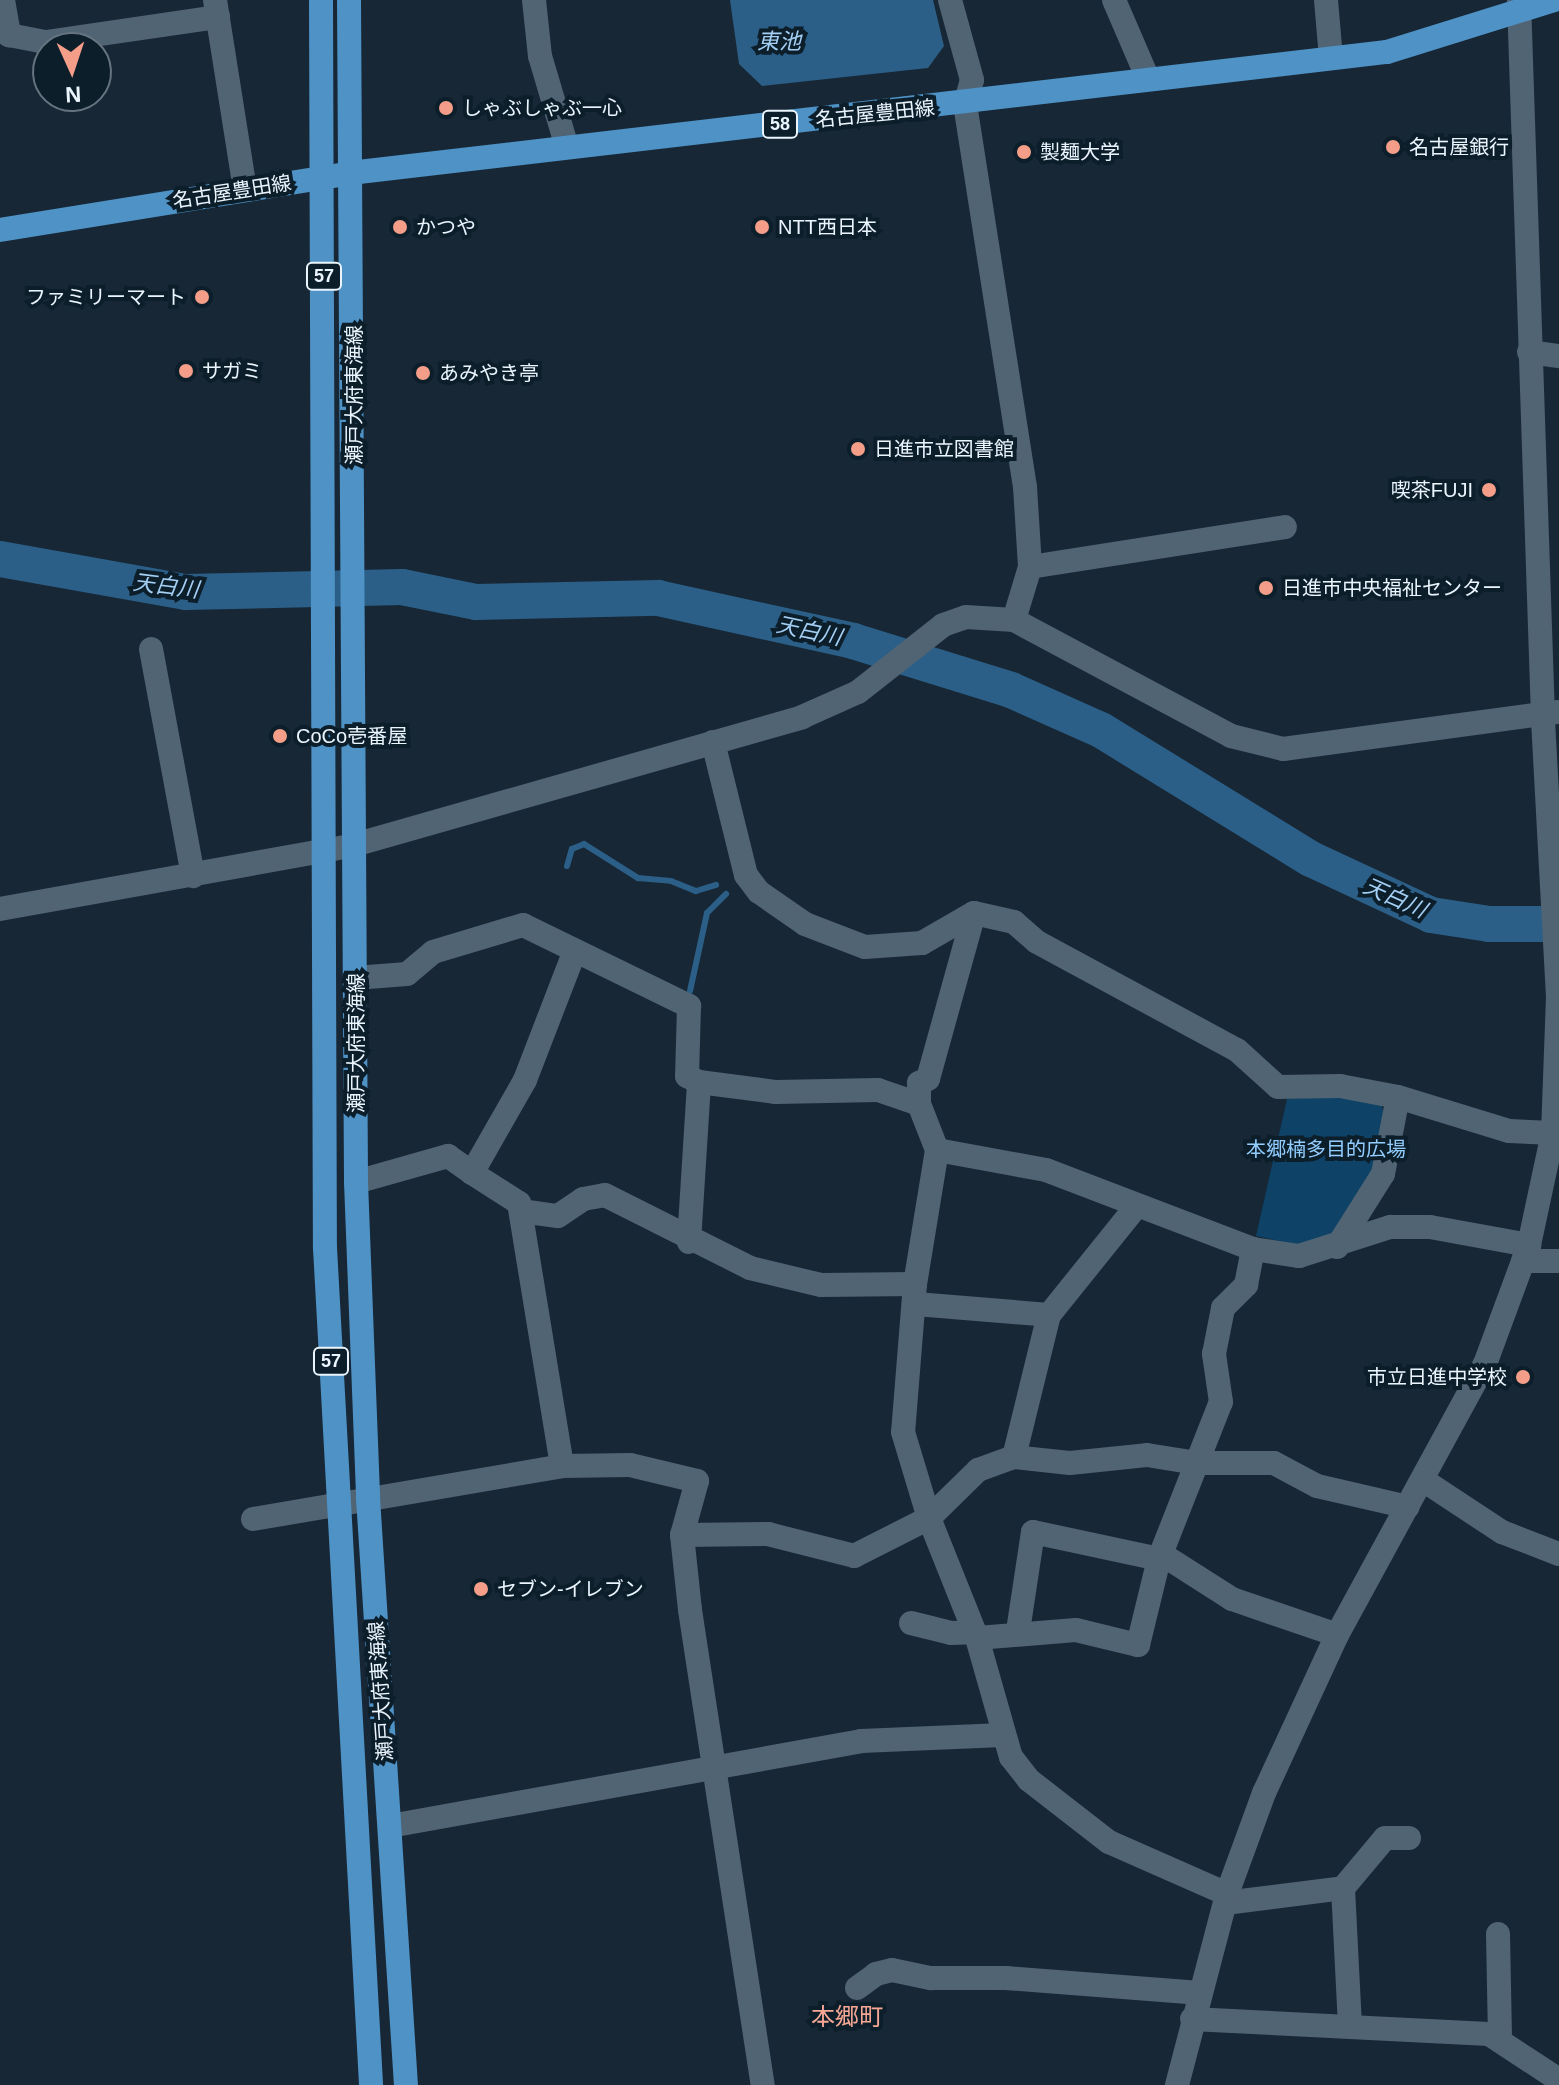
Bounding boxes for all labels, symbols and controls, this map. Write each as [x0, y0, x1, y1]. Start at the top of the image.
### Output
water label: 東池 [757, 29, 801, 55]
north arrow [32, 32, 112, 112]
text: N [65, 82, 82, 107]
place label: しゃぶしゃぶ一心 [462, 96, 622, 120]
street label: 名古屋豊田線 [814, 96, 936, 132]
marker: しゃぶしゃぶ一心 [437, 99, 455, 117]
road number: 58 [760, 110, 800, 138]
place label: 名古屋銀行 [1409, 135, 1509, 159]
marker: 名古屋銀行 [1384, 138, 1402, 156]
place label: 製麺大学 [1040, 140, 1120, 164]
marker: 製麺大学 [1015, 143, 1033, 161]
street label: 名古屋豊田線 [171, 171, 293, 213]
place label: かつや [416, 215, 476, 239]
place label: NTT西日本 [778, 215, 877, 239]
marker: かつや [391, 218, 409, 236]
marker: NTT西日本 [753, 218, 771, 236]
road number: 57 [304, 262, 344, 290]
place label: ファミリーマート [26, 285, 186, 309]
marker: ファミリーマート [193, 288, 211, 306]
street label: 瀬戸大府東海線 [342, 325, 366, 465]
place label: サガミ [202, 359, 262, 383]
place label: あみやき亭 [439, 361, 539, 385]
marker: サガミ [177, 362, 195, 380]
marker: あみやき亭 [414, 364, 432, 382]
place label: 日進市立図書館 [874, 437, 1014, 461]
marker: 日進市立図書館 [849, 440, 867, 458]
place label: 喫茶FUJI [1391, 478, 1473, 502]
marker: 喫茶FUJI [1480, 481, 1498, 499]
water label: 天白川 [132, 569, 200, 603]
place label: 日進市中央福祉センター [1282, 576, 1502, 600]
marker: 日進市中央福祉センター [1257, 579, 1275, 597]
water label: 天白川 [774, 611, 844, 651]
place label: CoCo壱番屋 [296, 724, 407, 748]
marker: CoCo壱番屋 [271, 727, 289, 745]
water label: 天白川 [1359, 873, 1431, 923]
street label: 瀬戸大府東海線 [344, 973, 368, 1113]
park label: 本郷楠多目的広場 [1246, 1137, 1406, 1161]
road number: 57 [311, 1347, 351, 1375]
place label: 市立日進中学校 [1367, 1365, 1507, 1389]
marker: 市立日進中学校 [1514, 1368, 1532, 1386]
place label: セブン-イレブン [497, 1577, 644, 1601]
marker: セブン-イレブン [472, 1580, 490, 1598]
street label: 瀬戸大府東海線 [364, 1620, 398, 1762]
district label: 本郷町 [811, 2003, 883, 2031]

